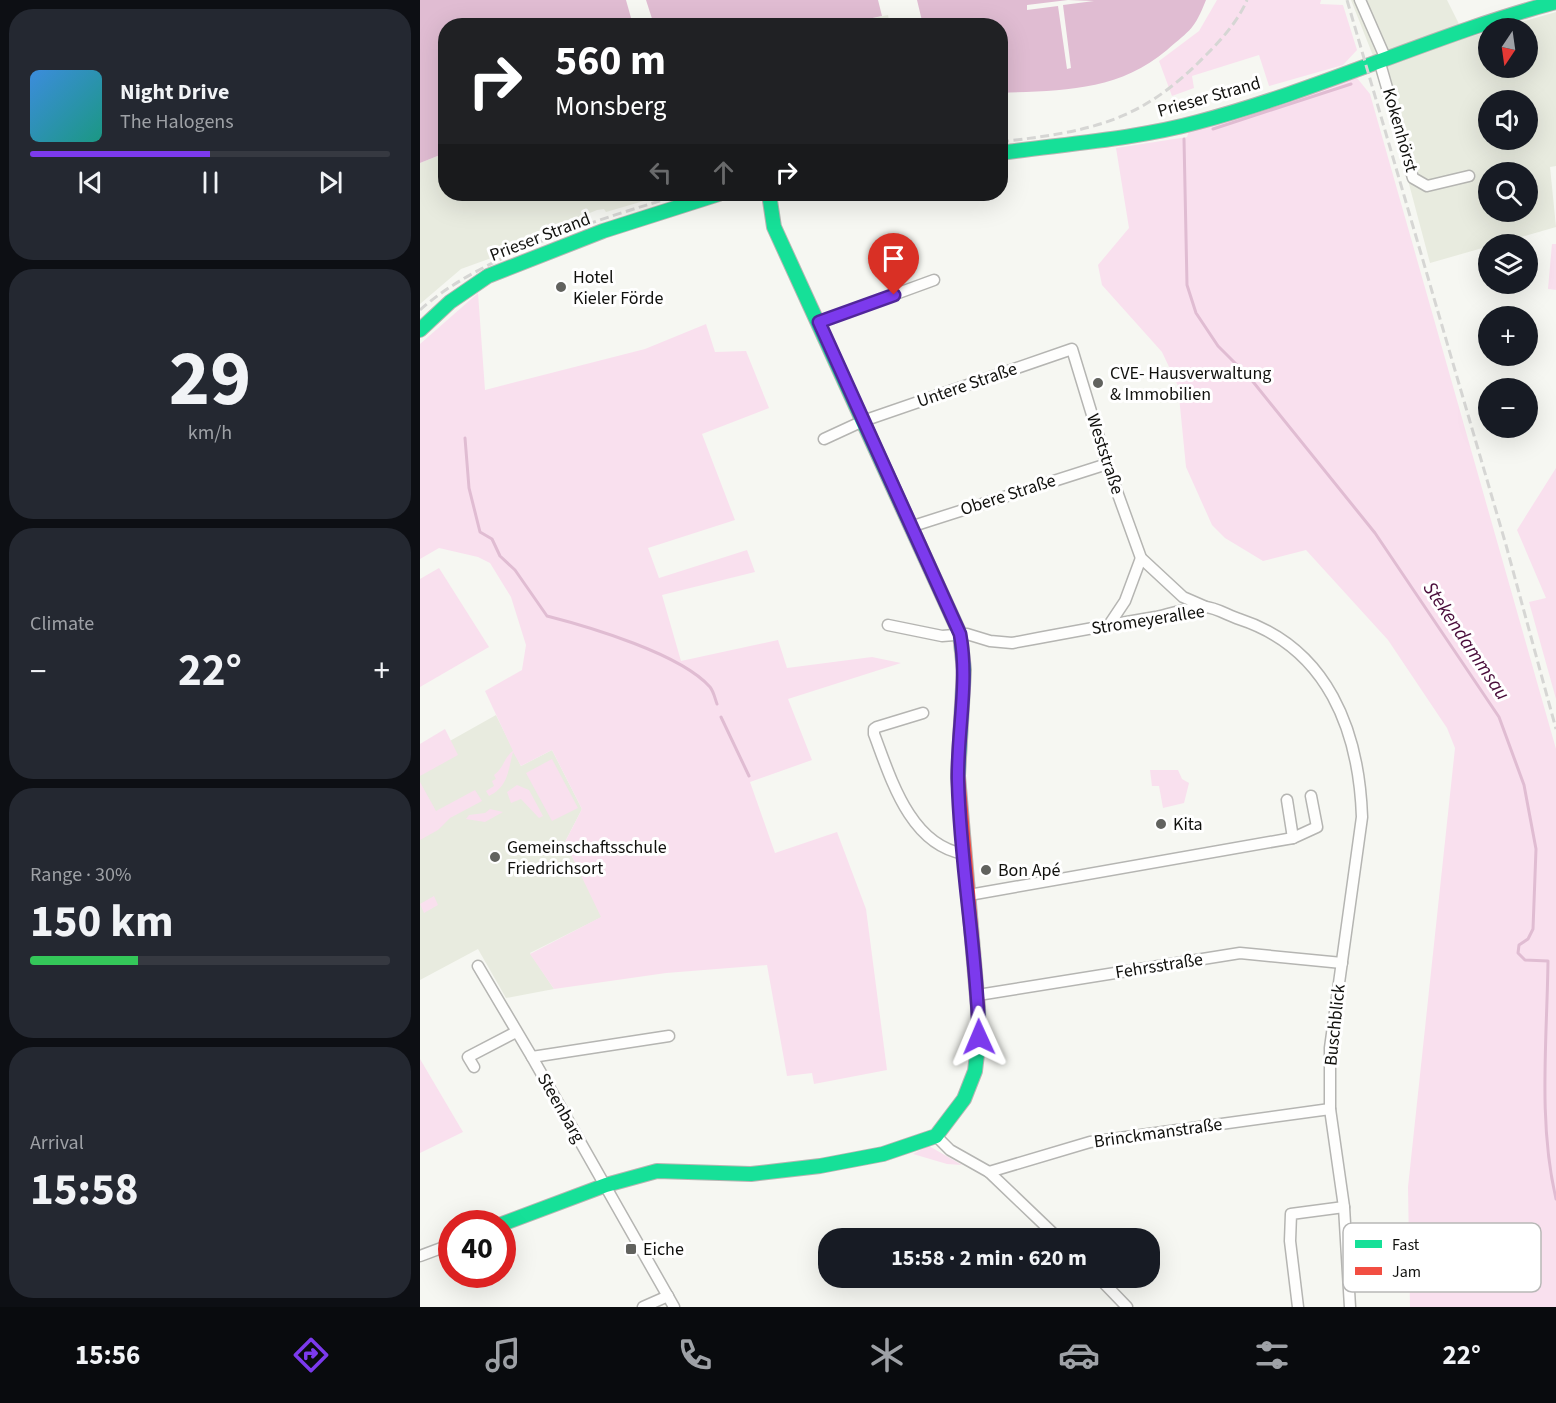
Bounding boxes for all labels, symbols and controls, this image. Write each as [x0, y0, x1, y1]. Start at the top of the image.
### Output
north arrow [1478, 18, 1538, 78]
map controls [1478, 18, 1538, 438]
text: 560 m [555, 31, 666, 91]
icon: right [456, 42, 534, 120]
street label: Prieser Strand [1155, 70, 1263, 124]
text: Night Drive [120, 76, 229, 108]
street label: Kokenhörst [1376, 85, 1424, 175]
text: Monsberg [555, 87, 666, 126]
button: sound [1478, 90, 1538, 150]
text: The Halogens [120, 108, 234, 136]
icon: left [644, 156, 677, 189]
icon: ahead [707, 156, 740, 189]
icon: right [770, 156, 803, 189]
button: search [1478, 162, 1538, 222]
icon: previous [74, 166, 107, 199]
icon: pause [194, 166, 227, 199]
icon: next [314, 166, 347, 199]
street label: Prieser Strand [486, 206, 594, 268]
pin [868, 233, 919, 295]
button: layers [1478, 234, 1538, 294]
icon: arrive [877, 242, 910, 275]
place label: Hotel Kieler Förde [573, 265, 664, 311]
marker: Hotel Kieler Förde [554, 280, 568, 294]
button: + [1478, 306, 1538, 366]
text: 29 [169, 324, 251, 435]
street label: Untere Straße [914, 356, 1020, 414]
place label: CVE- Hausverwaltung & Immobilien [1110, 361, 1271, 407]
marker: CVE- Hausverwaltung & Immobilien [1091, 376, 1105, 390]
button: − [1478, 378, 1538, 438]
street label: Weststraße [1080, 410, 1130, 498]
text: km/h [188, 419, 232, 447]
street label: Obere Straße [957, 468, 1059, 522]
water label: Stekendammsau [1416, 576, 1516, 706]
street label: Stromeyerallee [1090, 599, 1206, 641]
text: Climate [30, 610, 94, 638]
text: 22° [178, 639, 242, 703]
text: − [30, 648, 46, 695]
text: + [374, 648, 390, 695]
place label: Kita [1173, 812, 1203, 837]
marker: Kita [1154, 817, 1168, 831]
place label: Gemeinschaftsschule Friedrichsort [507, 835, 667, 881]
marker: Gemeinschaftsschule Friedrichsort [488, 850, 502, 864]
place label: Bon Apé [998, 858, 1061, 883]
text: Range · 30% [30, 861, 131, 889]
marker: Bon Apé [979, 863, 993, 877]
text: 150 km [30, 890, 174, 954]
street label: Fehrsstraße [1113, 947, 1205, 985]
street label: Buschblick [1318, 983, 1352, 1067]
position arrow [947, 1005, 1011, 1069]
street label: Steenbarg [531, 1069, 591, 1147]
street label: Brinckmanstraße [1092, 1112, 1224, 1154]
text: Arrival [30, 1129, 84, 1157]
text: 15:58 [30, 1158, 139, 1222]
speed limit sign: 40 [438, 1210, 516, 1288]
legend [1343, 1223, 1541, 1292]
text: Fast [1392, 1234, 1420, 1256]
place label: Eiche [643, 1237, 684, 1262]
marker: Eiche [624, 1242, 638, 1256]
text: 15:58 · 2 min · 620 m [891, 1242, 1087, 1274]
text: Jam [1392, 1261, 1421, 1283]
icon: directions [290, 1334, 332, 1376]
icon: music [482, 1334, 524, 1376]
icon: phone [674, 1334, 716, 1376]
icon: climate [866, 1334, 908, 1376]
icon: car [1058, 1334, 1100, 1376]
icon: filters [1251, 1334, 1293, 1376]
text: 15:56 [75, 1336, 140, 1375]
text: 22° [1443, 1336, 1481, 1375]

